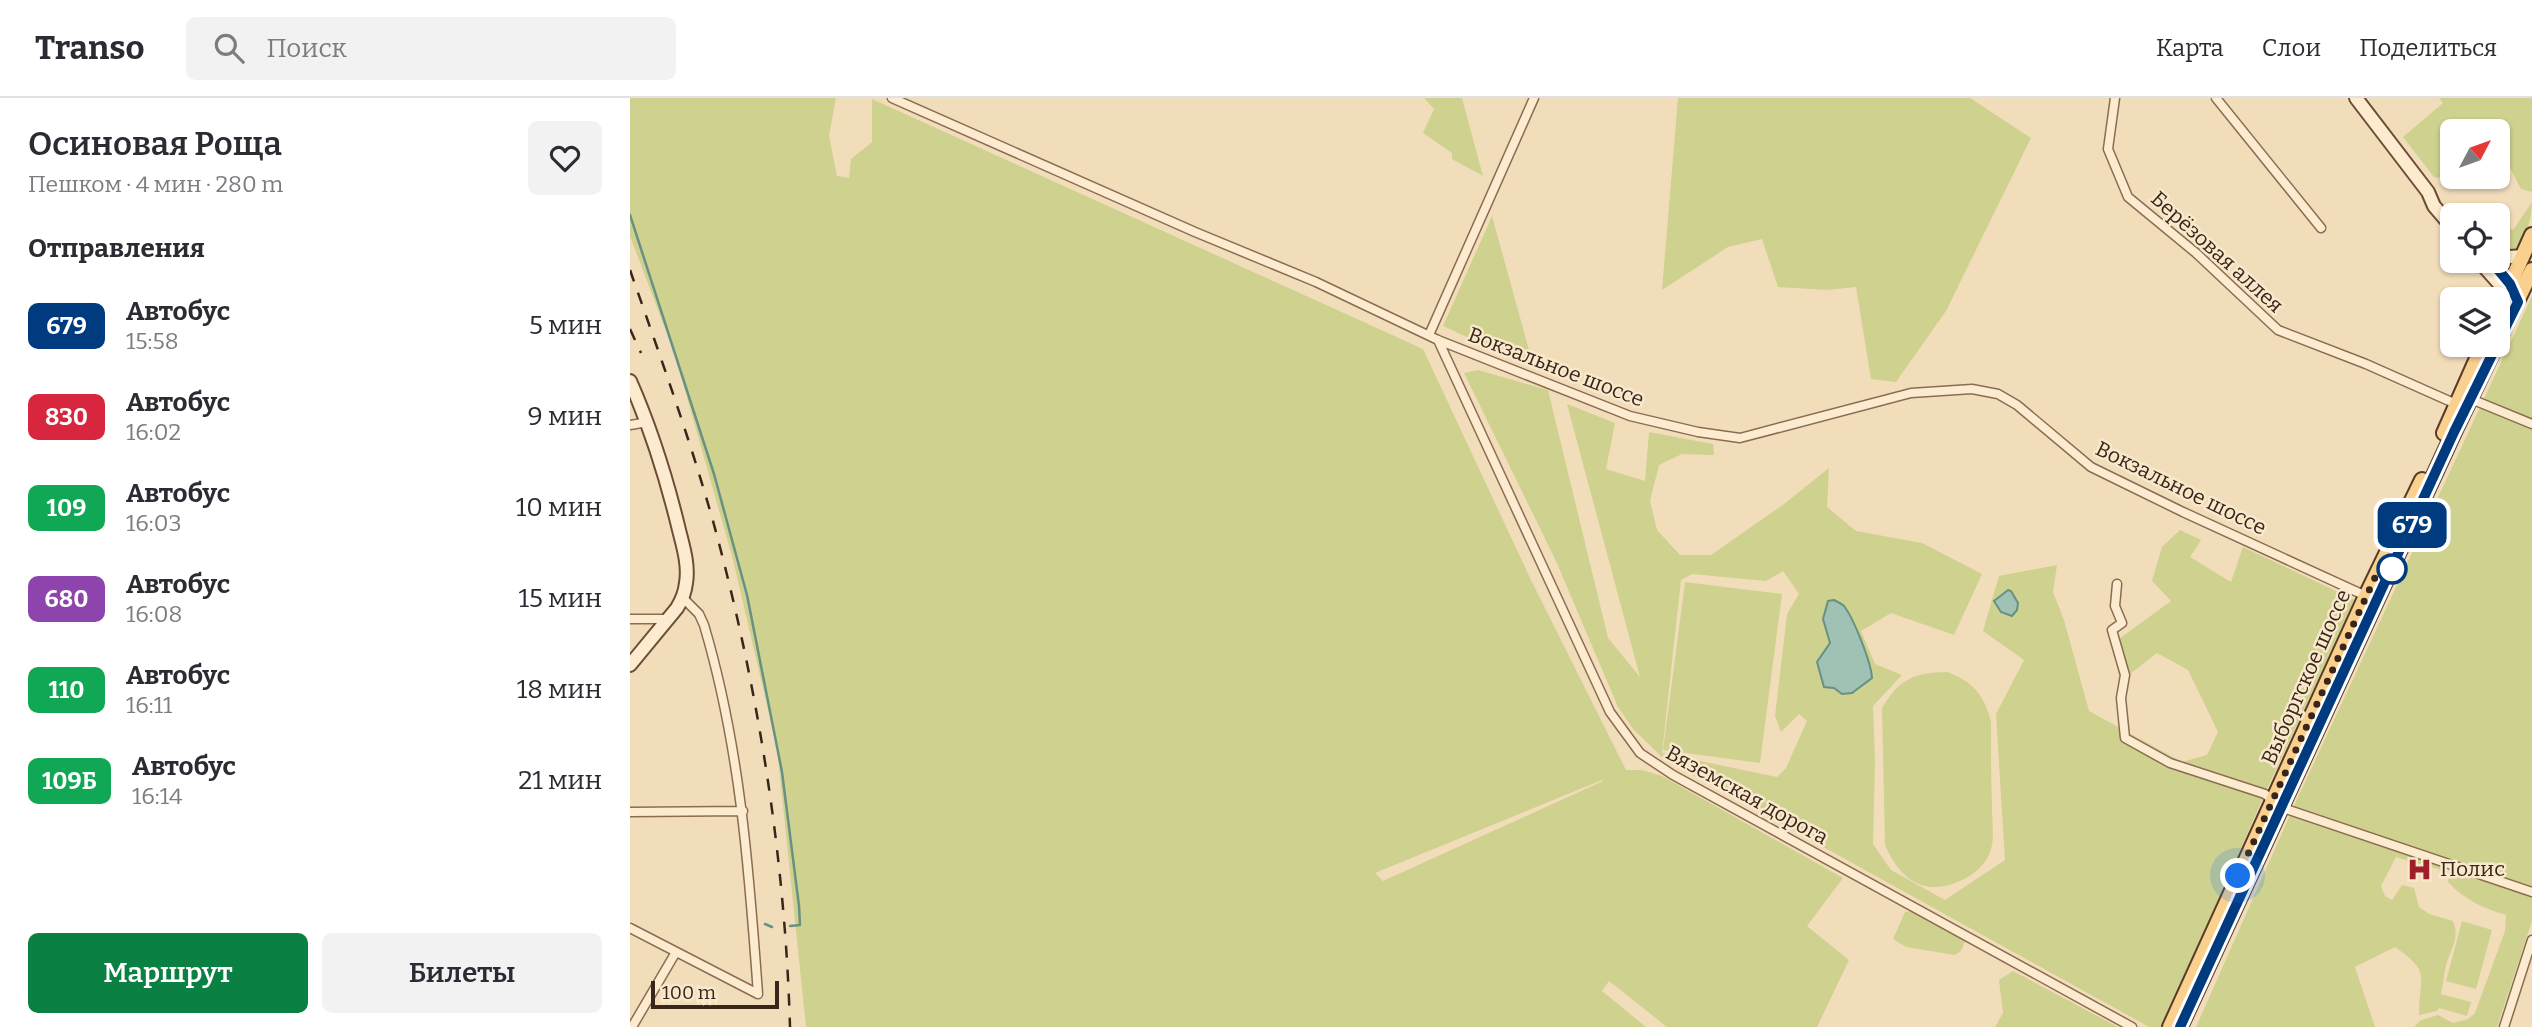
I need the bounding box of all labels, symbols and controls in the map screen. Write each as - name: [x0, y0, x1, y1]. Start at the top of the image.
- search box: [186, 17, 676, 80]
- text: Transo: [35, 28, 144, 68]
- icon: search: [210, 29, 248, 67]
- text: Поиск: [266, 33, 347, 64]
- text: Карта: [2156, 34, 2224, 62]
- text: Слои: [2262, 34, 2321, 62]
- text: Поделиться: [2359, 34, 2497, 62]
- north arrow: [2440, 119, 2510, 189]
- map controls: [2440, 119, 2510, 357]
- button: heart: [528, 121, 602, 195]
- text: Осиновая Роща: [28, 124, 282, 164]
- text: Пешком · 4 мин · 280 m: [28, 170, 283, 198]
- street label: Берёзовая аллея: [2145, 186, 2289, 318]
- button: locate: [2440, 203, 2510, 273]
- text: Отправления: [28, 233, 205, 264]
- button: layers: [2440, 287, 2510, 357]
- text: Автобус: [126, 296, 230, 327]
- text: 5 мин: [529, 310, 602, 341]
- text: 679: [46, 312, 87, 340]
- street label: Вокзальное шоссе: [1464, 321, 1648, 413]
- text: 15:58: [126, 327, 179, 355]
- text: Автобус: [126, 387, 230, 418]
- text: 9 мин: [528, 401, 602, 432]
- text: 830: [45, 403, 88, 431]
- text: 16:02: [126, 418, 181, 446]
- street label: Вокзальное шоссе: [2091, 435, 2271, 541]
- text: Автобус: [126, 478, 230, 509]
- text: 10 мин: [516, 492, 602, 523]
- text: 109: [47, 494, 86, 522]
- line badge: 679: [2372, 502, 2452, 548]
- text: 16:03: [126, 509, 182, 537]
- text: 679: [2392, 511, 2432, 539]
- unlabelled marker: [2377, 554, 2407, 584]
- text: Автобус: [126, 569, 230, 600]
- text: 15 мин: [518, 583, 602, 614]
- text: 680: [45, 585, 88, 613]
- street label: Выборгское шоссе: [2256, 585, 2356, 769]
- text: 16:08: [126, 600, 182, 628]
- text: Автобус: [126, 660, 230, 691]
- text: 18 мин: [517, 674, 602, 705]
- text: 110: [49, 676, 84, 704]
- text: 16:11: [126, 691, 172, 719]
- street label: Вяземская дорога: [1661, 740, 1833, 851]
- text: Автобус: [132, 751, 236, 782]
- text: 21 мин: [518, 765, 602, 796]
- text: 109Б: [42, 767, 97, 795]
- text: 16:14: [132, 782, 182, 810]
- hospital icon: Полис: [2406, 855, 2434, 883]
- place label: Полис: [2440, 856, 2505, 882]
- your location: [2220, 858, 2255, 893]
- button: Маршрут: [28, 933, 308, 1013]
- button: Билеты: [322, 933, 602, 1013]
- scale bar: [651, 978, 779, 1010]
- text: 100 m: [662, 981, 716, 1004]

